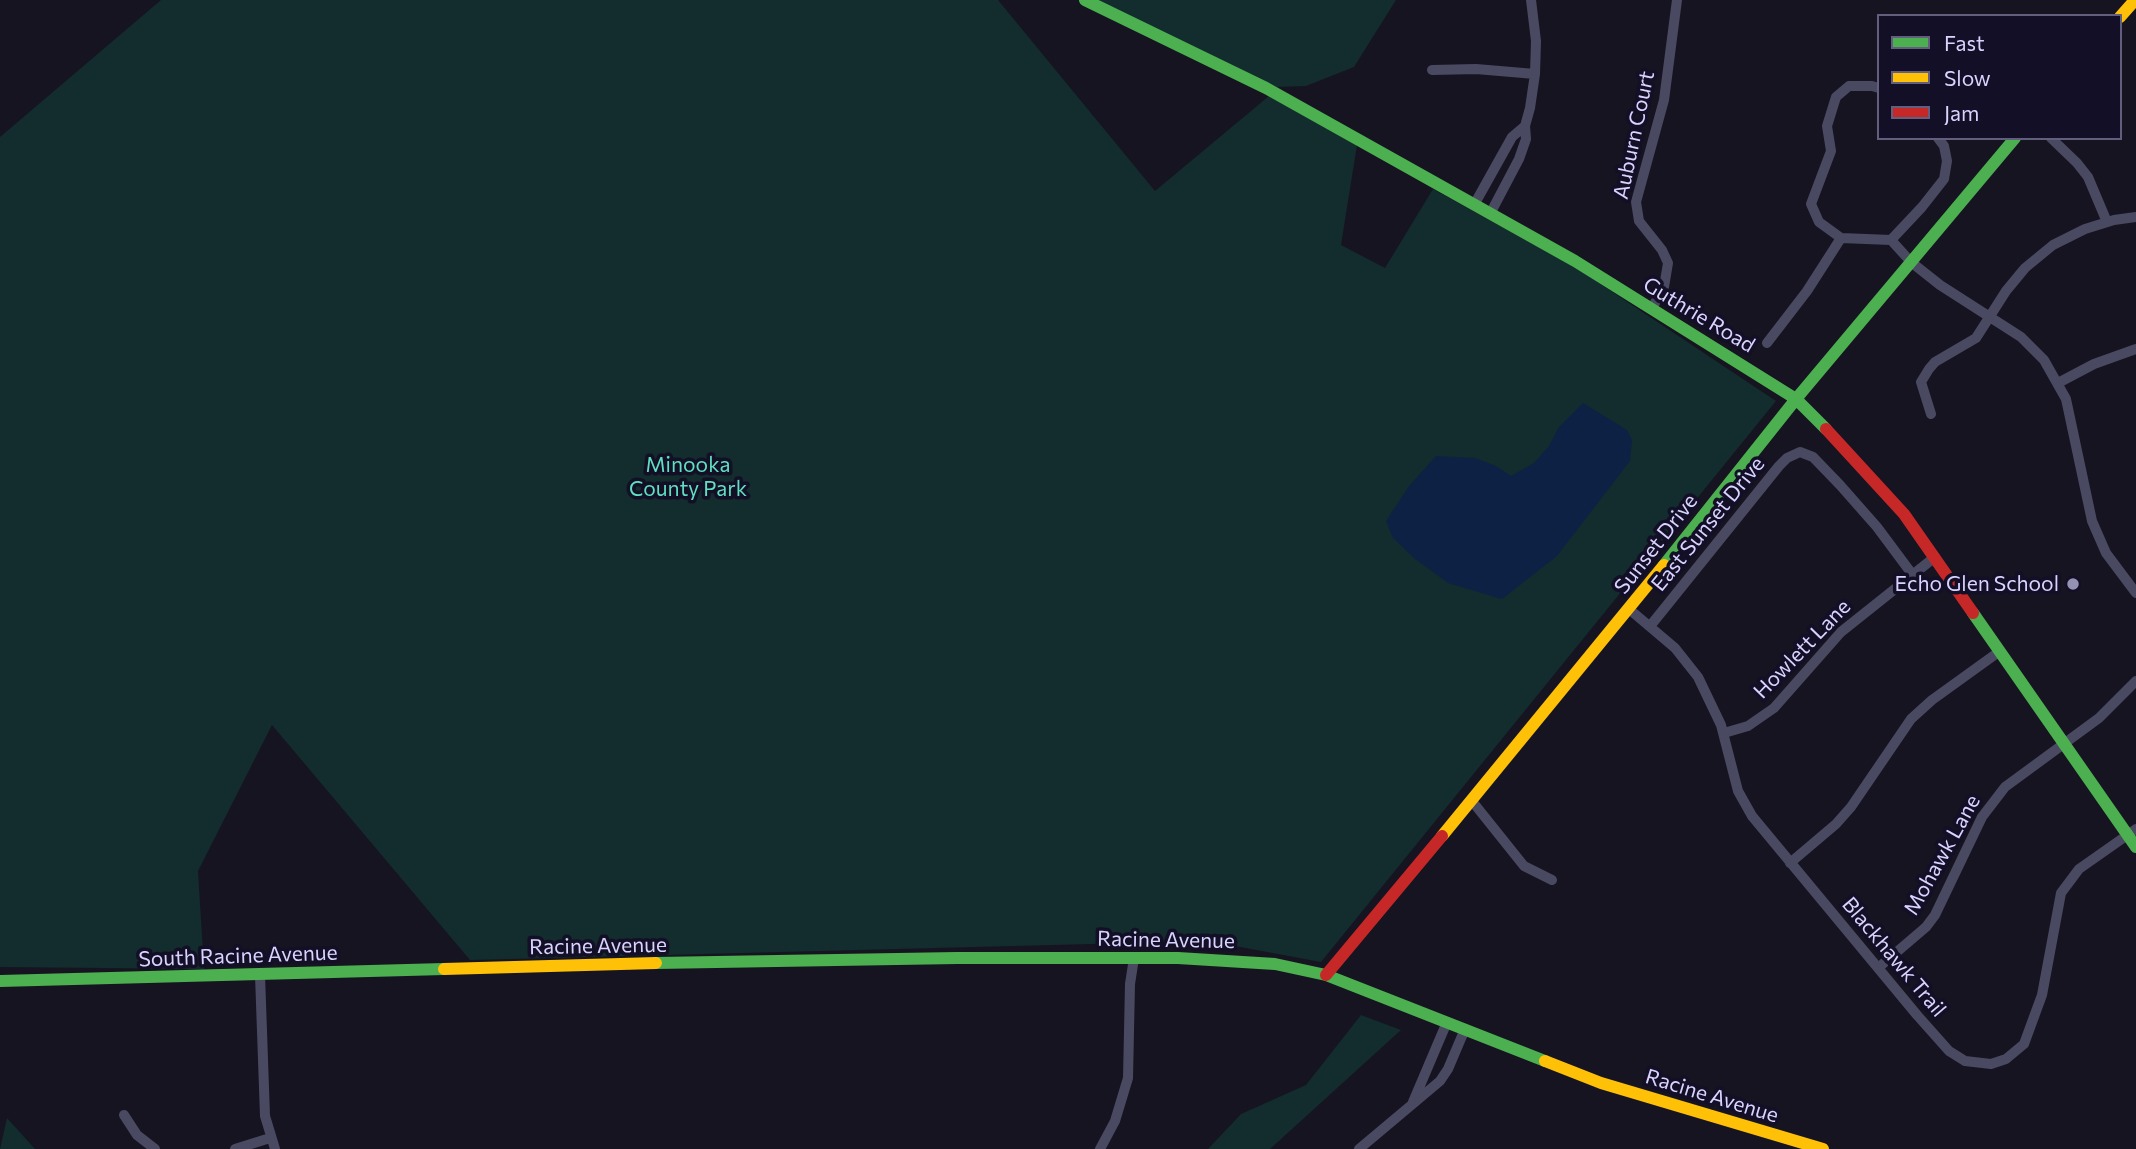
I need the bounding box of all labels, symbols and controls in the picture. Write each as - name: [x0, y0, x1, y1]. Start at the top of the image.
- legend: [1877, 14, 2122, 140]
- text: Fast: [1944, 30, 1985, 55]
- text: Slow: [1944, 65, 1991, 90]
- street label: Auburn Court: [1608, 69, 1660, 201]
- text: Jam: [1944, 100, 1979, 125]
- street label: Guthrie Road: [1639, 272, 1759, 358]
- park label: Minooka County Park: [629, 452, 747, 502]
- street label: East Sunset Drive: [1646, 452, 1770, 596]
- street label: Sunset Drive: [1609, 489, 1703, 599]
- place label: Echo Glen School: [1895, 571, 2059, 597]
- marker: Echo Glen School: [2065, 576, 2081, 592]
- street label: Howlett Lane: [1748, 594, 1856, 704]
- street label: Mohawk Lane: [1899, 790, 1985, 920]
- street label: Blackhawk Trail: [1837, 892, 1951, 1022]
- street label: Racine Avenue: [1097, 926, 1235, 954]
- street label: Racine Avenue: [529, 932, 667, 960]
- street label: South Racine Avenue: [138, 940, 338, 972]
- street label: Racine Avenue: [1642, 1064, 1782, 1128]

